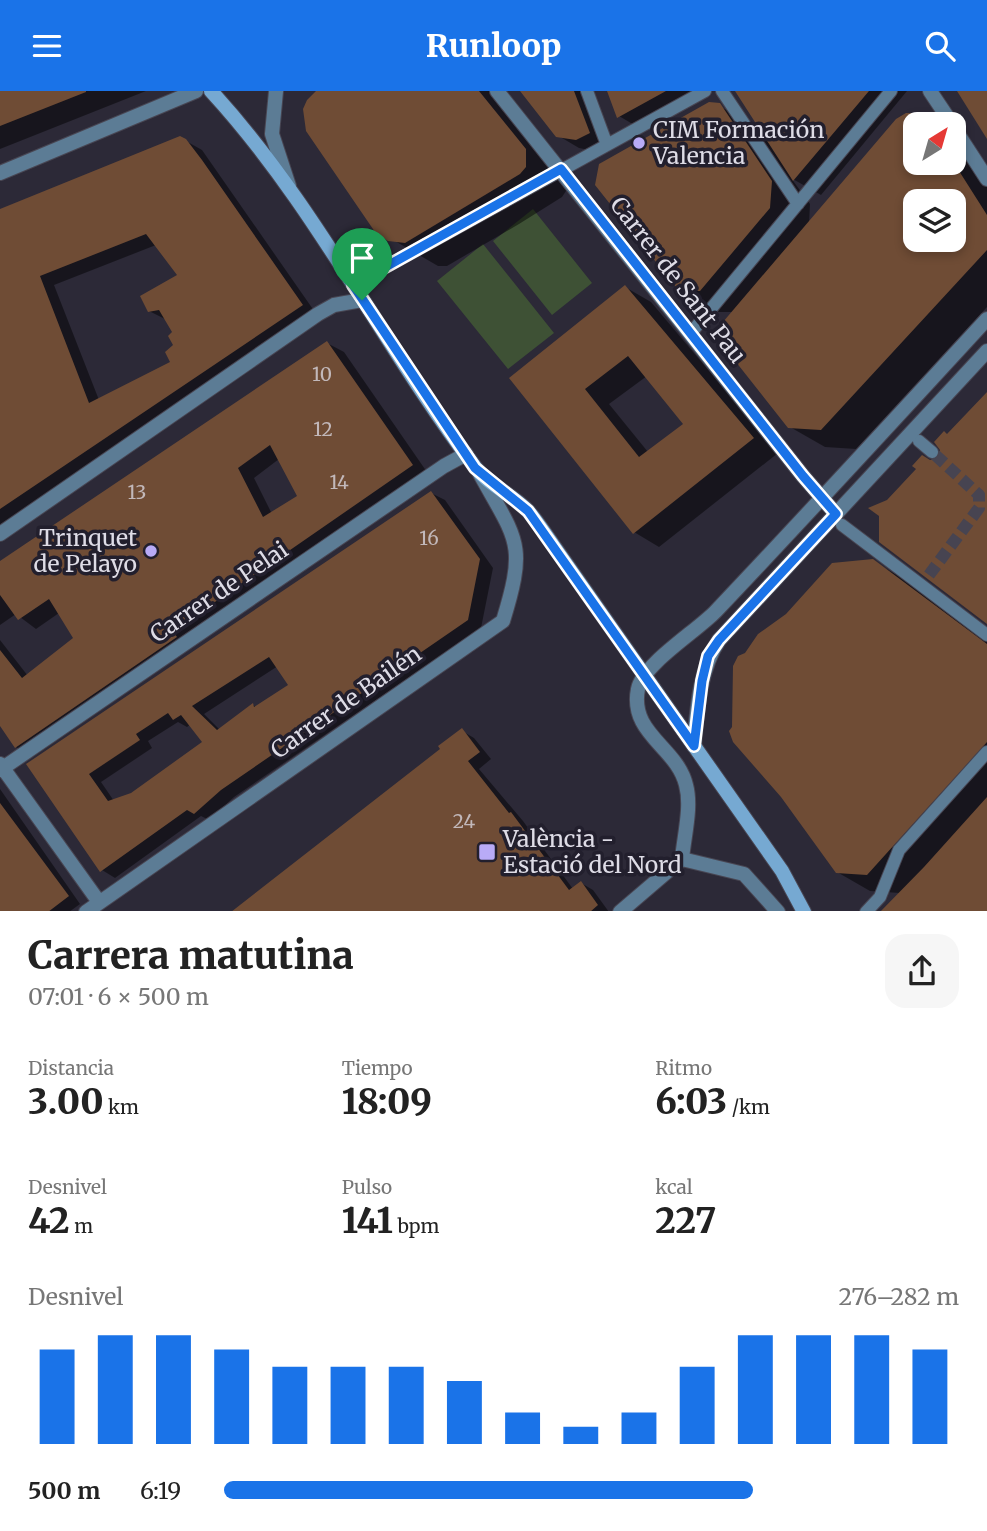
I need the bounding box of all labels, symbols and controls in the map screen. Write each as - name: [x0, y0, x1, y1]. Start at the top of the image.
- text: Runloop: [426, 26, 561, 66]
- icon: menu: [28, 27, 66, 65]
- icon: search: [921, 27, 959, 65]
- north arrow: [903, 112, 966, 175]
- map controls: [903, 112, 966, 252]
- place label: CIM Formación Valencia: [652, 115, 824, 170]
- marker: CIM Formación Valencia: [631, 135, 647, 151]
- button: layers: [903, 189, 966, 252]
- street label: Carrer de Sant Pau: [604, 191, 753, 369]
- pin: [332, 228, 392, 300]
- icon: arrive: [343, 239, 381, 277]
- house number: 10: [312, 362, 332, 386]
- house number: 12: [313, 417, 333, 441]
- house number: 14: [329, 470, 349, 494]
- house number: 13: [128, 480, 146, 504]
- place label: Trinquet de Pelayo: [33, 523, 137, 578]
- house number: 16: [419, 526, 439, 550]
- street label: Carrer de Pelai: [144, 535, 293, 648]
- marker: Trinquet de Pelayo: [143, 543, 159, 559]
- street label: Carrer de Bailén: [265, 639, 427, 764]
- house number: 24: [453, 809, 476, 833]
- place label: València - Estació del Nord: [502, 824, 682, 879]
- marker: València - Estació del Nord: [477, 842, 497, 862]
- text: Carrera matutina: [28, 932, 354, 979]
- button: share: [885, 934, 959, 1008]
- text: 07:01 · 6 × 500 m: [28, 982, 209, 1011]
- text: Distancia: [28, 1056, 114, 1080]
- text: Tiempo: [342, 1056, 413, 1080]
- text: Ritmo: [655, 1056, 712, 1080]
- text: 3.00: [28, 1080, 104, 1124]
- text: 18:09: [342, 1080, 432, 1124]
- text: 6:03: [655, 1080, 727, 1124]
- text: km: [104, 1095, 139, 1119]
- text: /km: [727, 1095, 770, 1119]
- text: Desnivel: [28, 1175, 107, 1199]
- text: Pulso: [342, 1175, 392, 1199]
- text: kcal: [655, 1175, 693, 1199]
- text: 42: [28, 1199, 70, 1243]
- text: 141: [342, 1199, 393, 1243]
- text: 227: [655, 1199, 716, 1243]
- text: m: [70, 1214, 93, 1238]
- text: bpm: [393, 1214, 439, 1238]
- text: Desnivel: [28, 1282, 123, 1311]
- text: 276–282 m: [838, 1282, 959, 1311]
- text: 500 m: [28, 1476, 100, 1505]
- text: 6:19: [140, 1476, 181, 1505]

